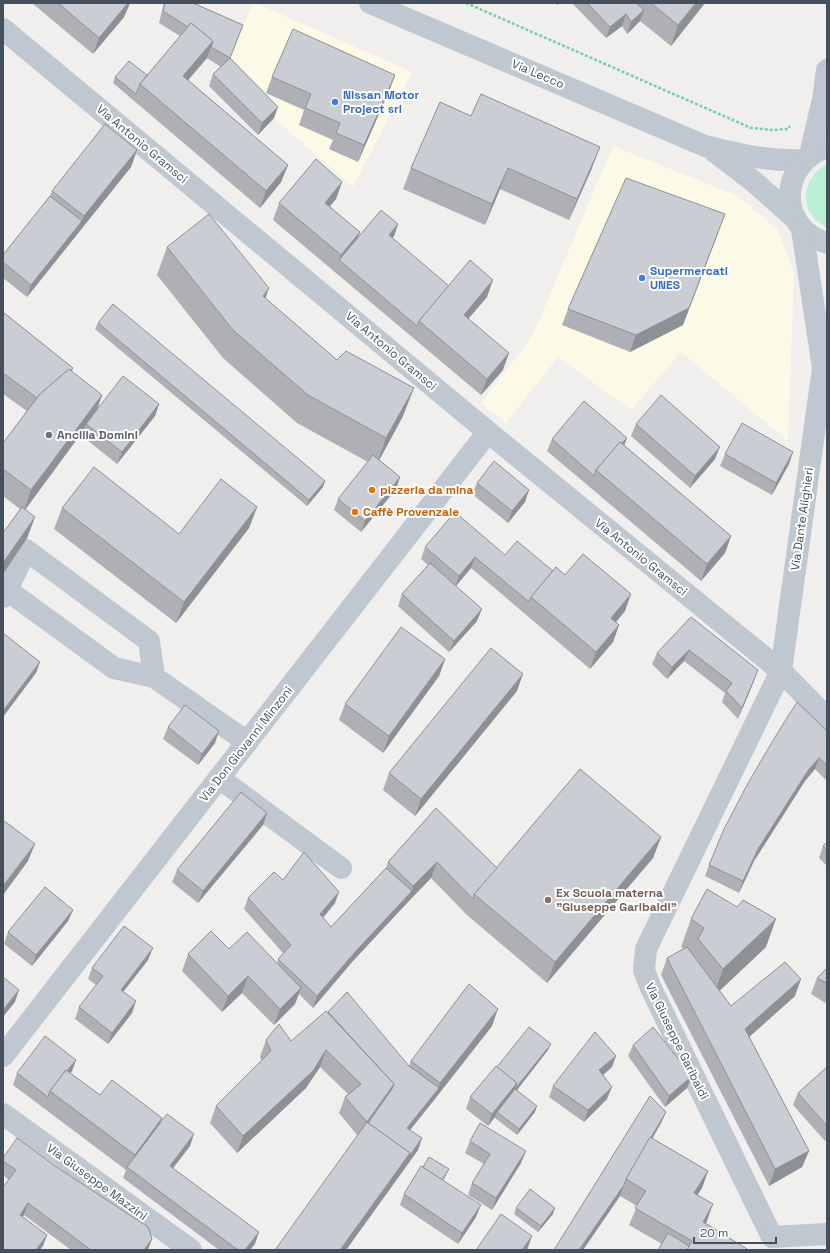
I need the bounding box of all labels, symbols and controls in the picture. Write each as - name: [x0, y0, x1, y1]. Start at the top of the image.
- street label: Via Lecco: [509, 56, 567, 92]
- place label: Nissan Motor Project srl: [343, 87, 419, 117]
- marker: Nissan Motor Project srl: [330, 97, 340, 107]
- street label: Via Antonio Gramsci: [93, 101, 191, 187]
- place label: Supermercati UNES: [650, 263, 728, 293]
- marker: Supermercati UNES: [637, 273, 647, 283]
- street label: Via Antonio Gramsci: [342, 308, 440, 394]
- place label: Ancilla Domini: [57, 427, 138, 443]
- marker: Ancilla Domini: [44, 430, 54, 440]
- street label: Via Dante Alighieri: [787, 466, 817, 571]
- place label: pizzeria da mina: [380, 482, 474, 498]
- marker: pizzeria da mina: [367, 485, 377, 495]
- place label: Caffè Provenzale: [363, 504, 459, 520]
- marker: Caffè Provenzale: [350, 507, 360, 517]
- street label: Via Antonio Gramsci: [592, 515, 691, 599]
- street label: Via Don Giovanni Minzoni: [196, 683, 296, 805]
- place label: Ex Scuola materna "Giuseppe Garibaldi": [556, 885, 677, 915]
- marker: Ex Scuola materna "Giuseppe Garibaldi": [543, 895, 553, 905]
- street label: Via Giuseppe Garibaldi: [642, 980, 712, 1102]
- street label: Via Giuseppe Mazzini: [43, 1140, 151, 1224]
- scale bar: [694, 1219, 776, 1245]
- text: 20 m: [700, 1225, 728, 1241]

